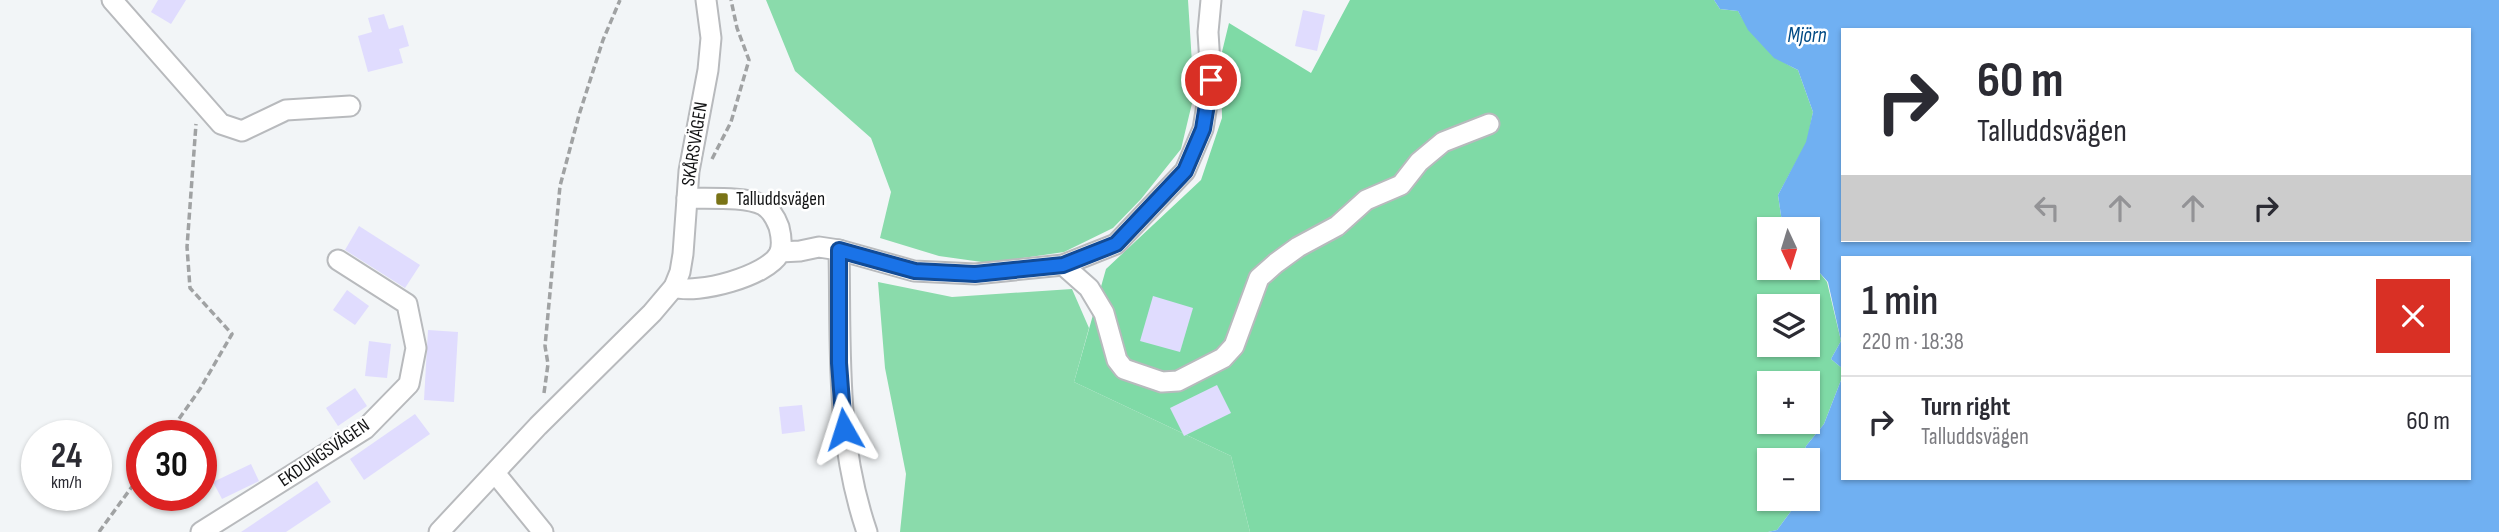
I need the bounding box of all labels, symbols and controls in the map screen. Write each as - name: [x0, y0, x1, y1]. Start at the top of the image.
- water label: Mjörn: [1787, 23, 1827, 48]
- pin: [1181, 50, 1241, 110]
- text: 60 m: [1977, 52, 2064, 111]
- icon: right: [1862, 56, 1953, 147]
- icon: arrive: [1192, 61, 1230, 99]
- street label: SKÅRSVÄGEN: [677, 100, 713, 188]
- text: Talluddsvägen: [1977, 112, 2127, 151]
- place label: Talluddsvägen: [736, 188, 825, 211]
- icon: left: [2028, 189, 2066, 227]
- icon: ahead: [2101, 189, 2139, 227]
- icon: ahead: [2174, 189, 2212, 227]
- icon: right: [2247, 189, 2285, 227]
- marker: Talluddsvägen: [714, 191, 730, 207]
- north arrow: [1757, 217, 1820, 280]
- map controls: [1757, 217, 1820, 511]
- text: 1 min: [1862, 276, 1938, 327]
- button: close: [2376, 279, 2450, 353]
- button: layers: [1757, 294, 1820, 357]
- text: 220 m · 18:38: [1862, 328, 1964, 356]
- button: +: [1757, 371, 1820, 434]
- position arrow: [807, 392, 881, 466]
- text: Turn right: [1921, 392, 2010, 423]
- icon: right: [1862, 403, 1900, 441]
- text: 60 m: [2406, 406, 2450, 437]
- street label: EKDUNGSVÄGEN: [274, 414, 374, 492]
- speed limit sign: 30: [126, 420, 217, 511]
- text: Talluddsvägen: [1921, 423, 2029, 451]
- text: 24: [51, 435, 82, 478]
- button: −: [1757, 448, 1820, 511]
- text: km/h: [51, 472, 82, 493]

